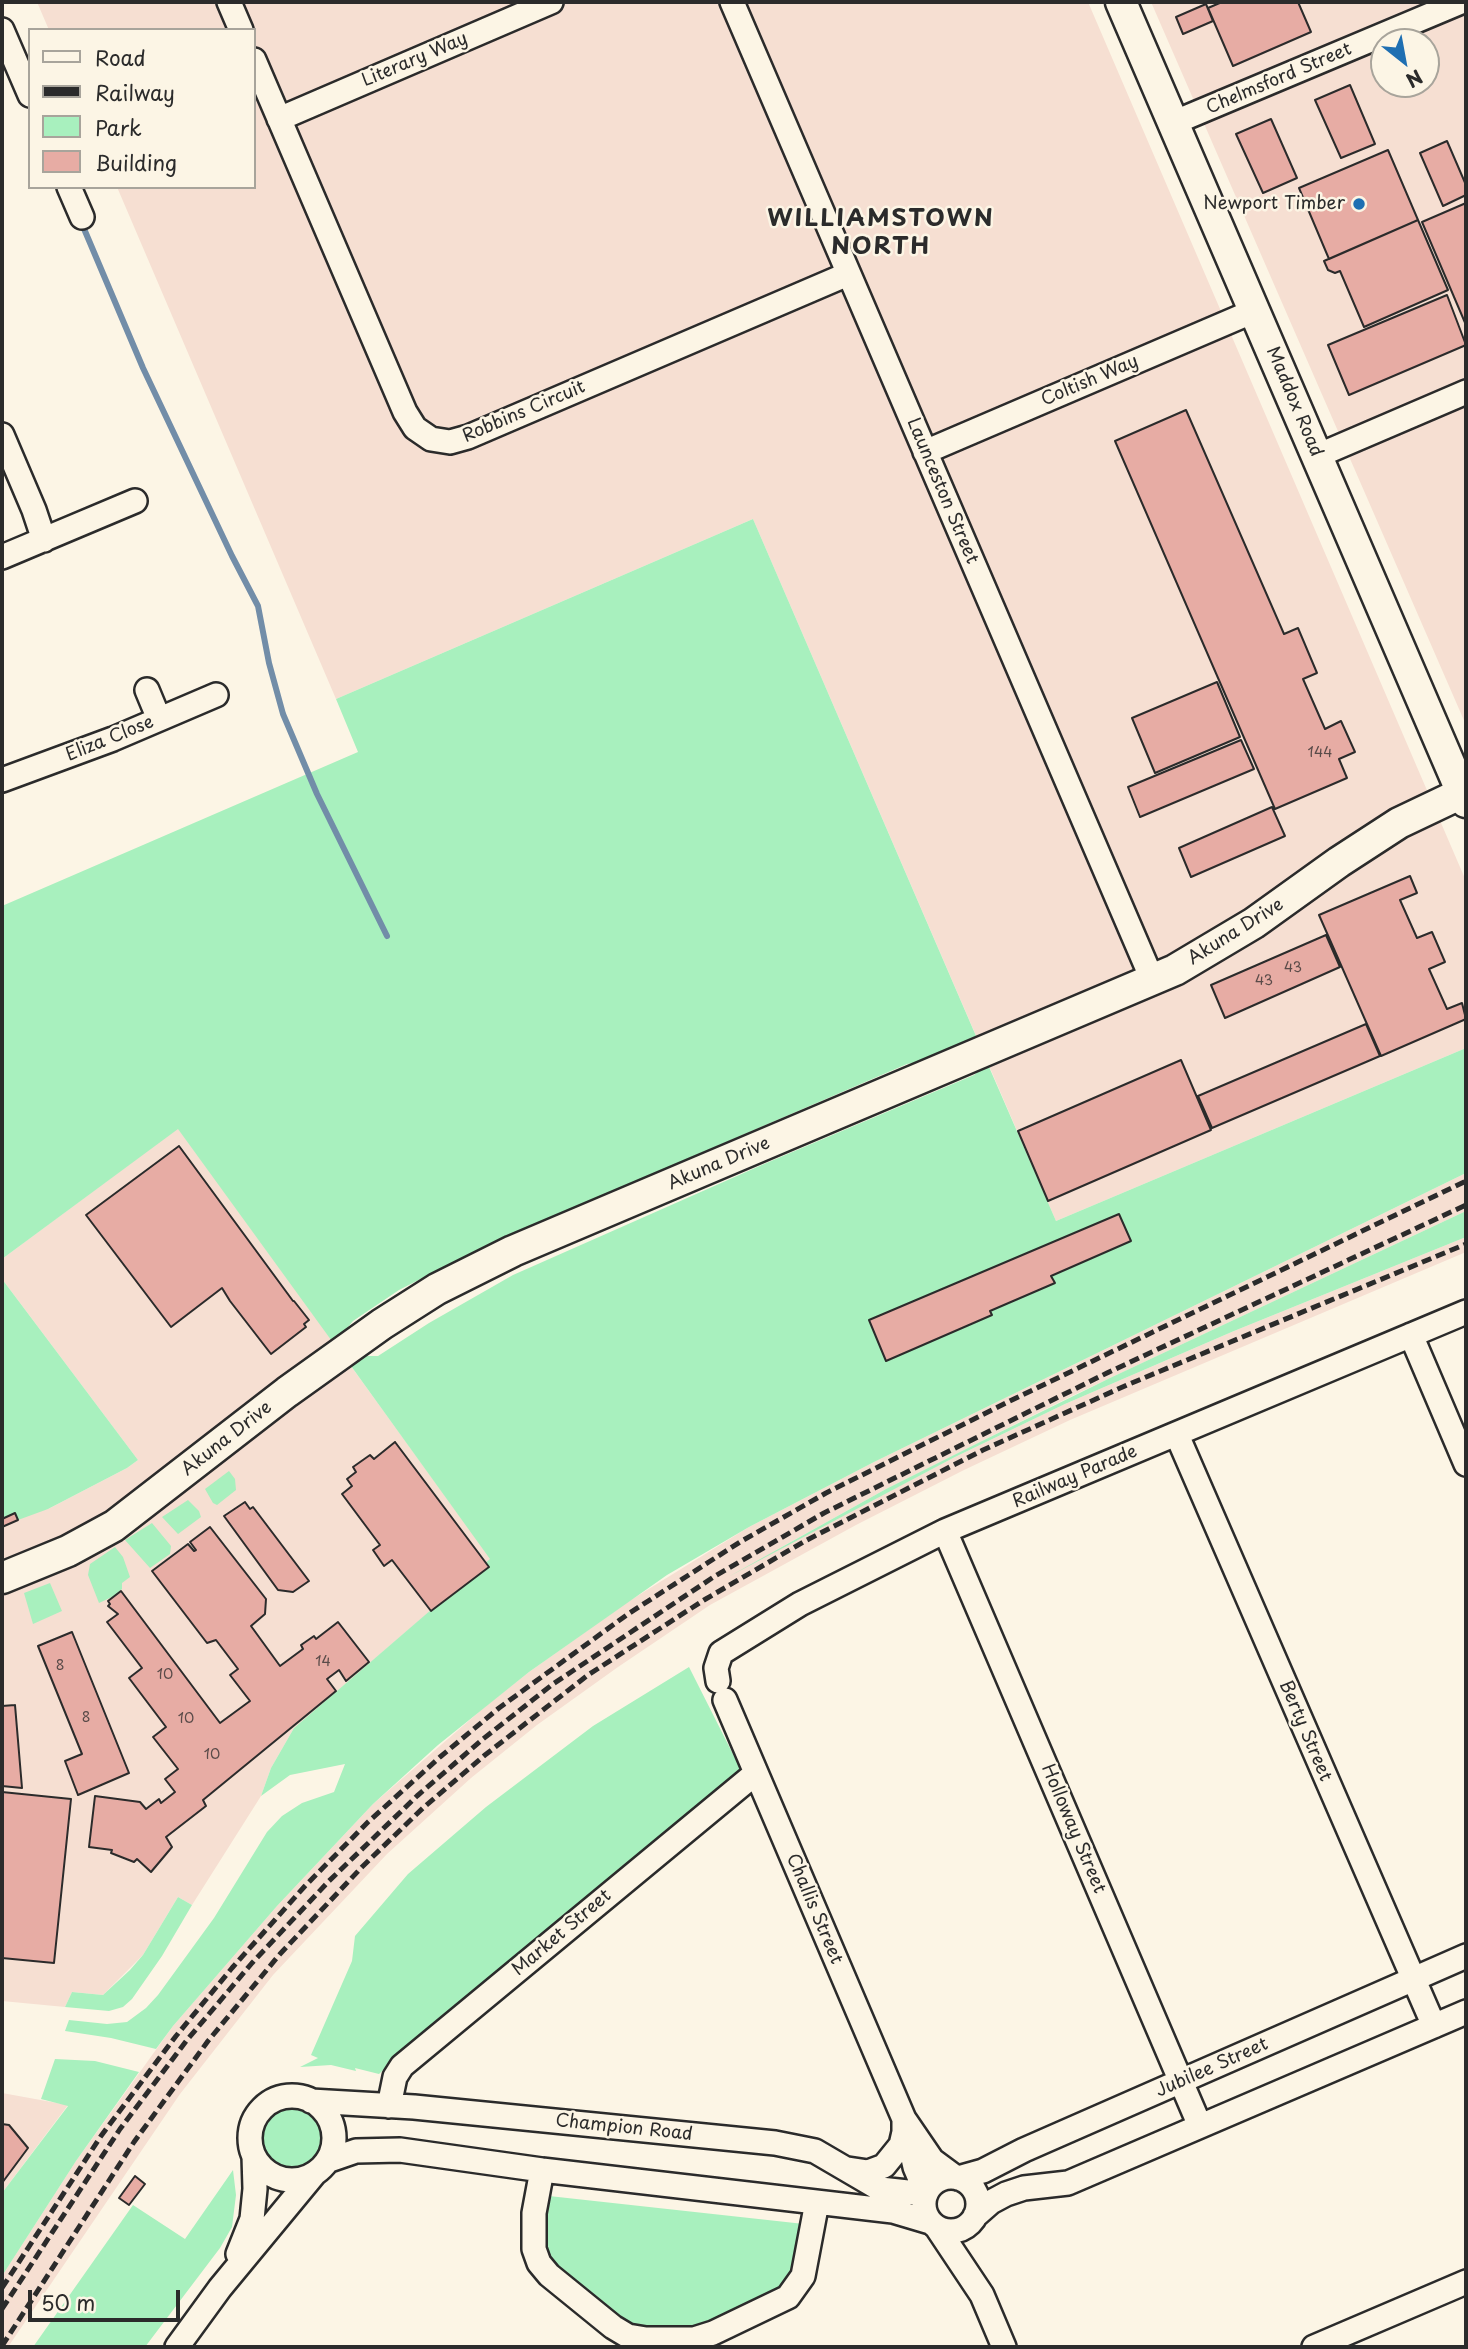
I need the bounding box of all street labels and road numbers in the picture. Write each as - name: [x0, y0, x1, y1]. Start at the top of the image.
- street label: Literary Way: [359, 28, 471, 92]
- street label: Chelmsford Street: [1203, 39, 1355, 119]
- street label: Maddox Road: [1261, 344, 1327, 460]
- street label: Coltish Way: [1038, 351, 1142, 411]
- street label: Robbins Circuit: [460, 376, 588, 448]
- street label: Launceston Street: [901, 415, 983, 567]
- street label: Eliza Close: [63, 712, 157, 766]
- street label: Akuna Drive: [1184, 894, 1288, 970]
- street label: Akuna Drive: [665, 1133, 773, 1195]
- street label: Akuna Drive: [178, 1397, 276, 1481]
- street label: Railway Parade: [1009, 1441, 1141, 1513]
- street label: Berty Street: [1274, 1677, 1336, 1785]
- street label: Holloway Street: [1036, 1761, 1110, 1897]
- street label: Challis Street: [781, 1850, 847, 1968]
- street label: Market Street: [508, 1885, 616, 1981]
- street label: Jubilee Street: [1152, 2034, 1272, 2102]
- street label: Champion Road: [554, 2110, 694, 2146]

